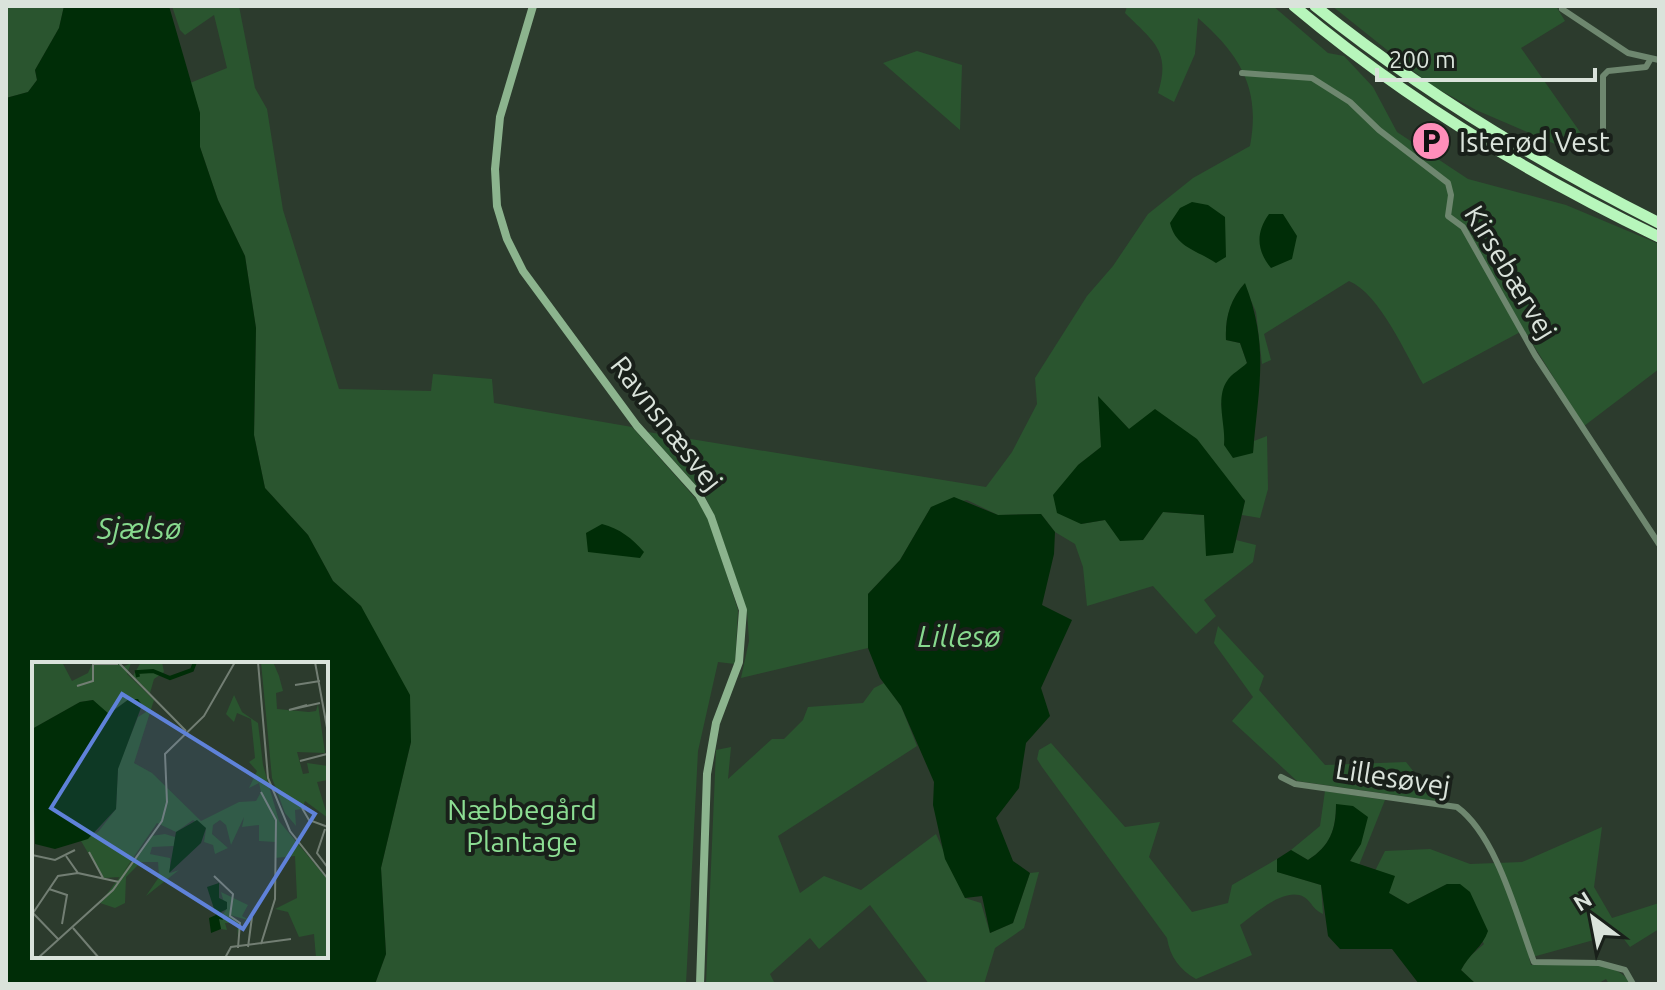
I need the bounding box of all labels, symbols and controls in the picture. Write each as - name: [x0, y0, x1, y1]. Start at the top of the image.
- scale bar: [1377, 32, 1595, 82]
- text: 200 m: [1389, 46, 1456, 73]
- parking icon: Isterød Vest: [1410, 120, 1452, 162]
- place label: Isterød Vest: [1459, 126, 1610, 157]
- street label: Kirsebærvej: [1459, 200, 1563, 344]
- street label: Ravnsnæsvej: [605, 350, 729, 496]
- water label: Sjælsø: [96, 511, 182, 545]
- water label: Lillesø: [918, 619, 1001, 653]
- inset map: [32, 662, 328, 958]
- street label: Lillesøvej: [1334, 753, 1452, 801]
- park label: Næbbegård Plantage: [447, 794, 597, 857]
- north arrow: [1553, 878, 1633, 958]
- text: N: [1569, 886, 1596, 916]

